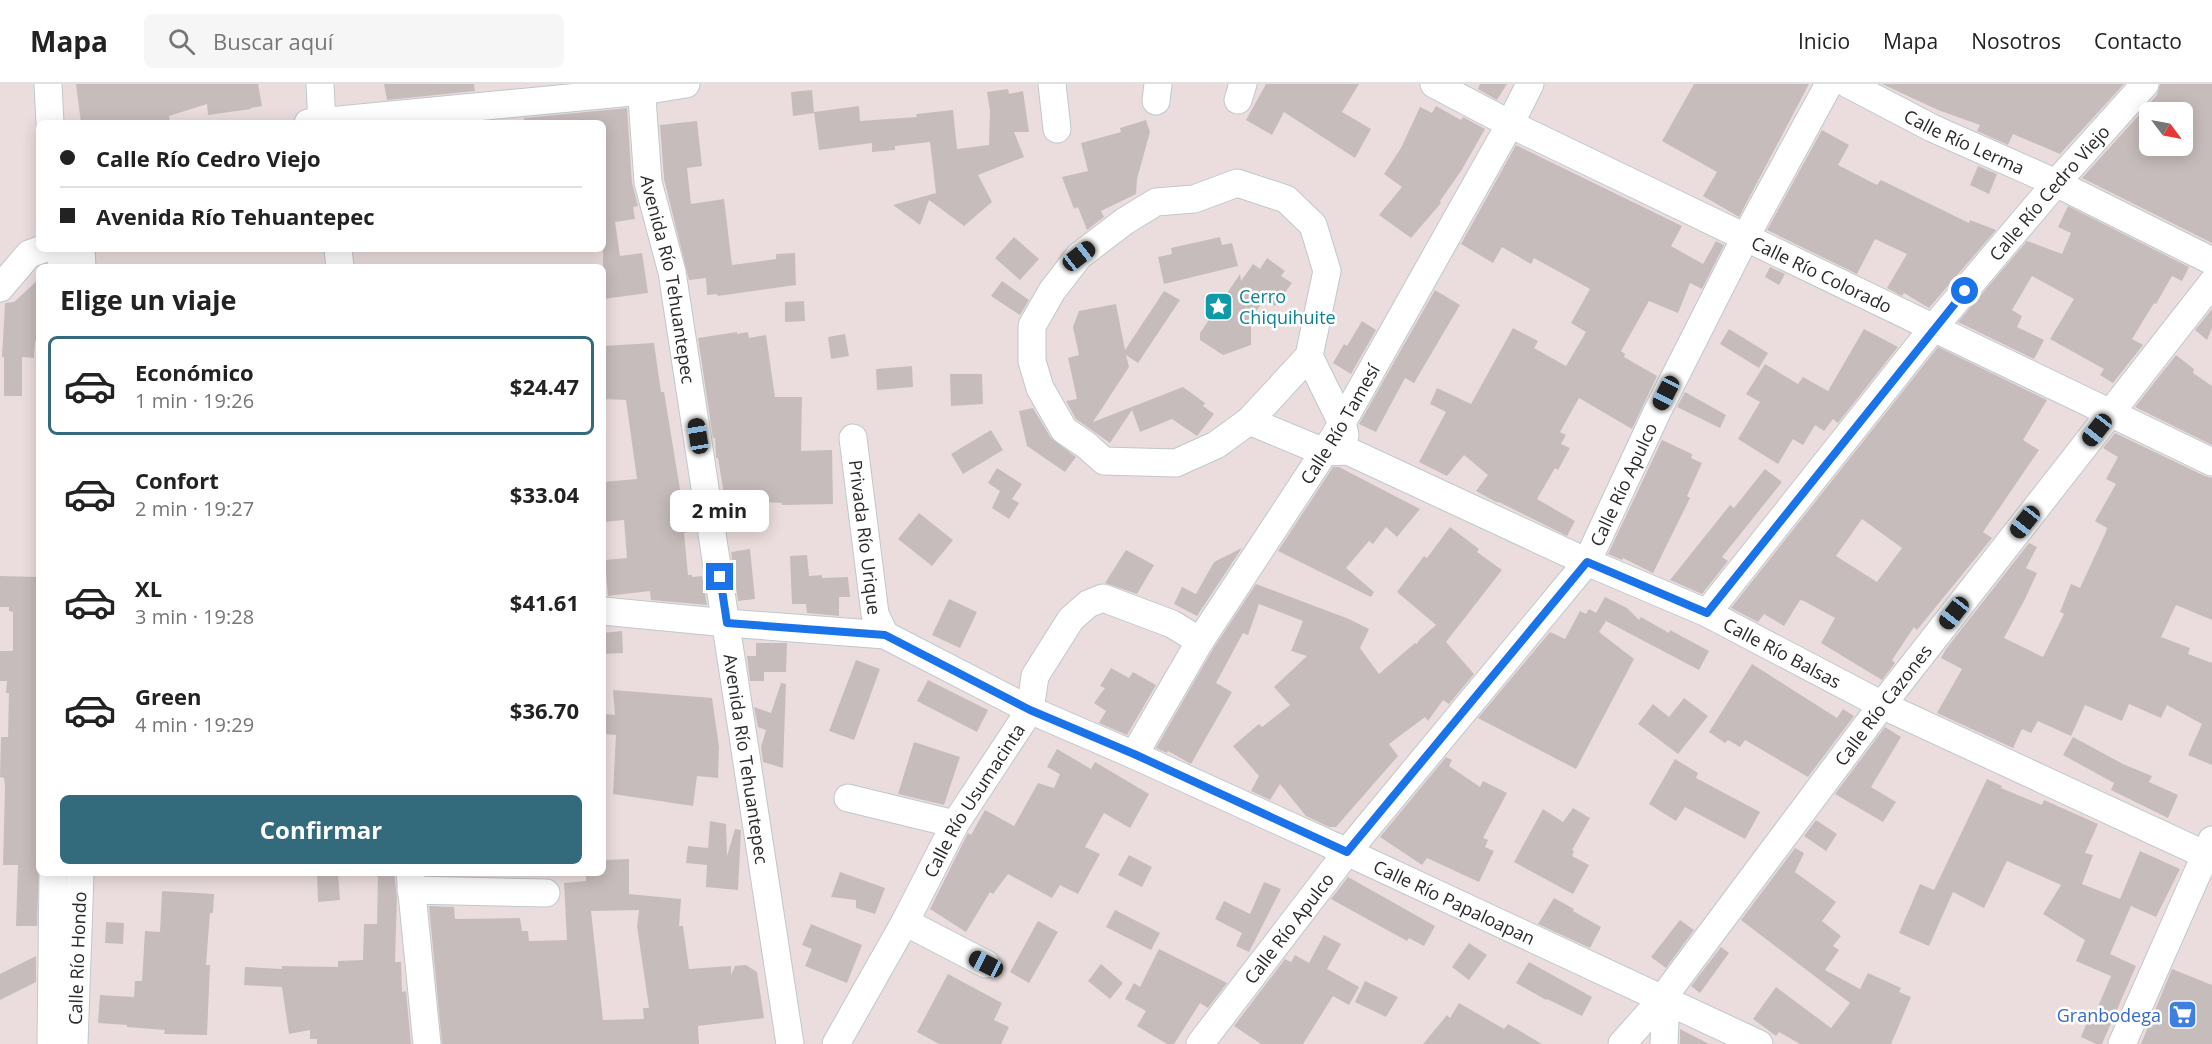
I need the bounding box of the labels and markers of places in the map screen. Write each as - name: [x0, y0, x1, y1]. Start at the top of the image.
- place label: Cerro Chiquihuite: [1239, 284, 1336, 329]
- place icon: Cerro Chiquihuite: [1202, 290, 1234, 322]
- supermarket icon: Granbodega: [2166, 999, 2198, 1031]
- place label: Granbodega: [2057, 1003, 2161, 1027]

